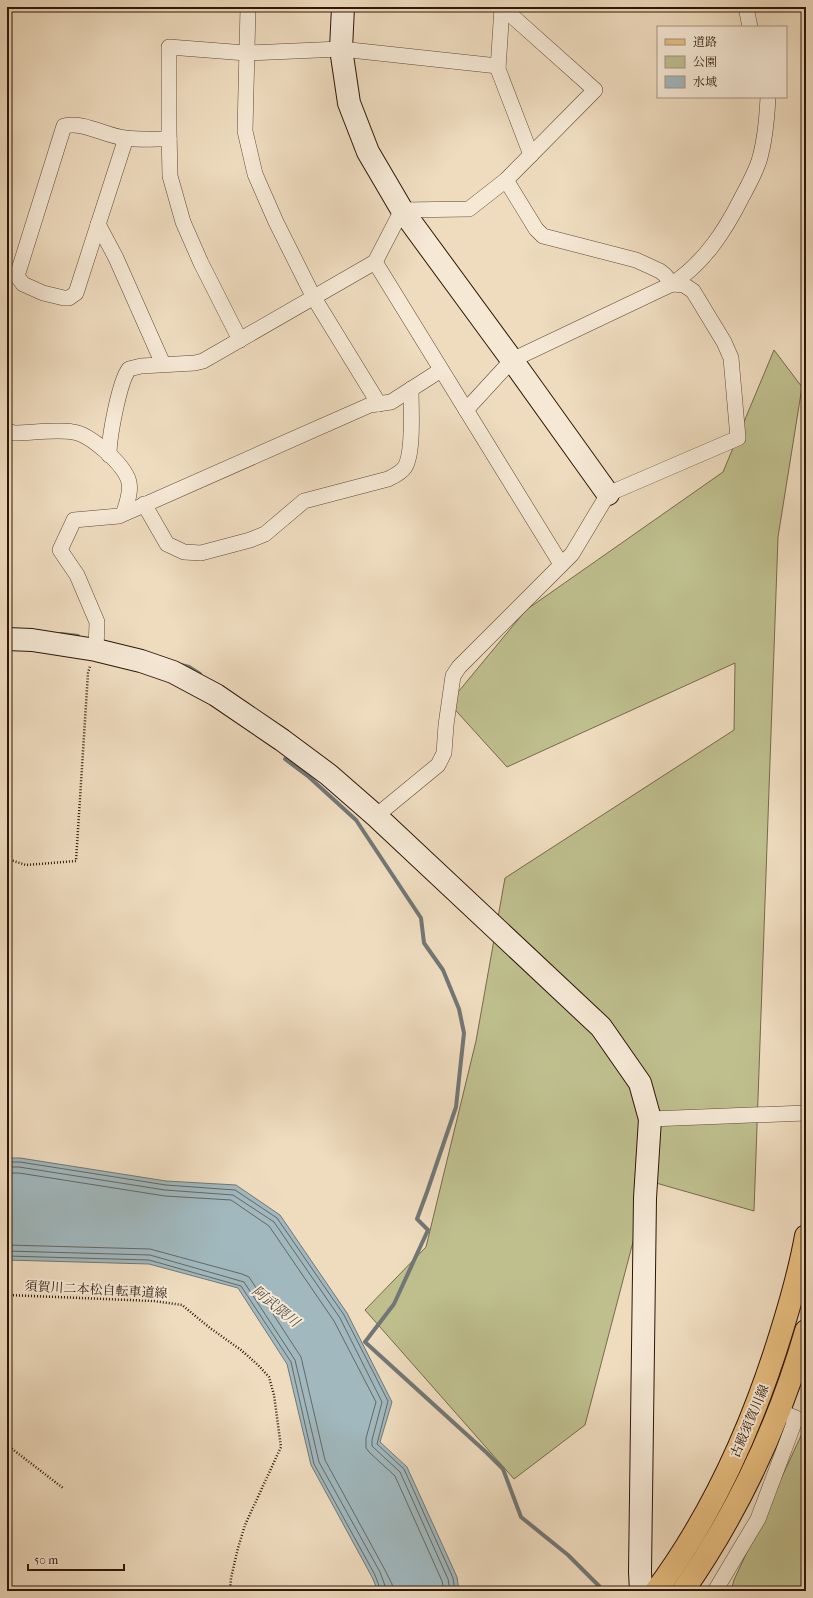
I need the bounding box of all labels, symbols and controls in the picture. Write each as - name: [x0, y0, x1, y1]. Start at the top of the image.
- legend: [657, 26, 787, 98]
- text: 道路: [693, 35, 717, 49]
- text: 公園: [693, 55, 717, 69]
- text: 水域: [693, 75, 717, 89]
- street label: 須賀川二本松自転車道線: [24, 1278, 168, 1301]
- water label: 阿武隈川: [249, 1282, 304, 1332]
- street label: 古殿須賀川線: [727, 1382, 772, 1460]
- scale bar: [28, 1546, 124, 1572]
- text: 50 m: [34, 1553, 58, 1567]

